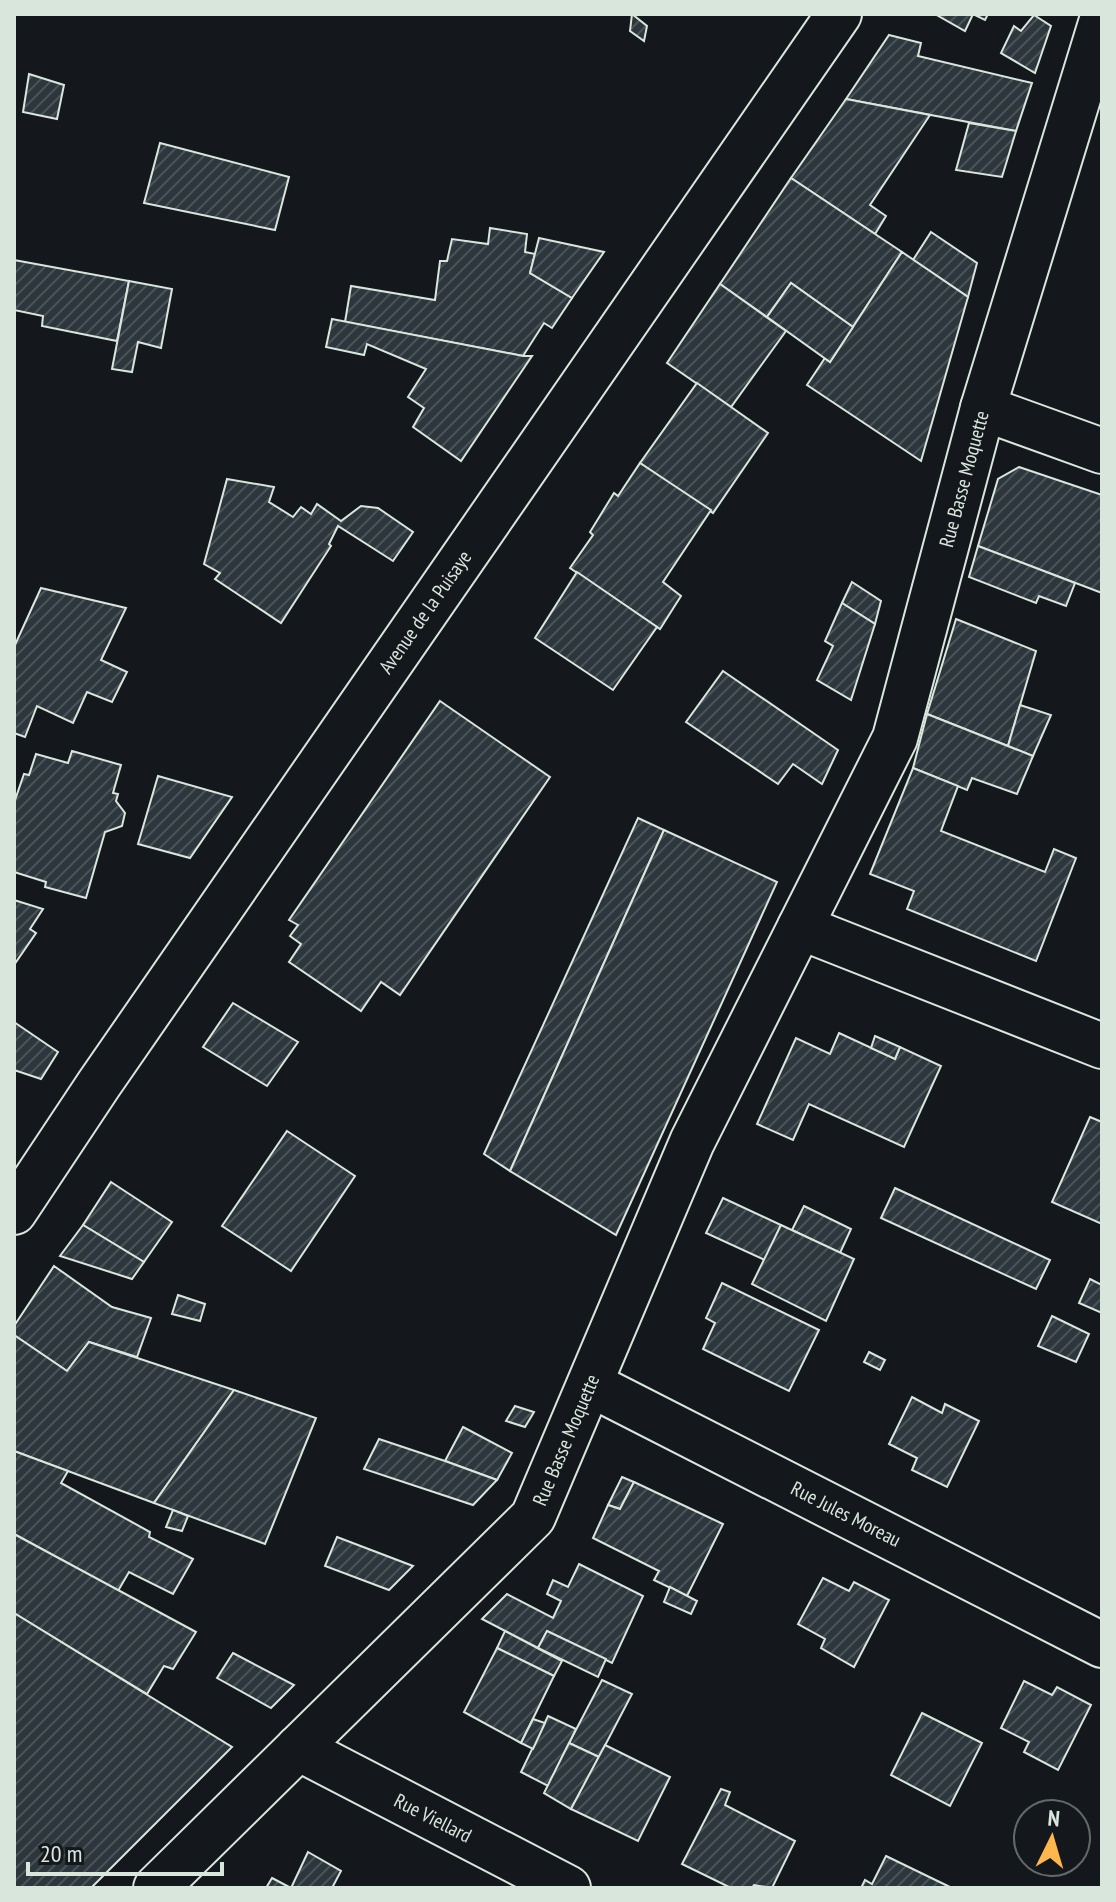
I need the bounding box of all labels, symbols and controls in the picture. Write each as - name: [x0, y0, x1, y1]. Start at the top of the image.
- street label: Rue Basse Moquette: [933, 408, 995, 550]
- street label: Avenue de la Puisaye: [373, 545, 477, 679]
- street label: Rue Basse Moquette: [527, 1370, 605, 1510]
- street label: Rue Jules Moreau: [787, 1475, 905, 1553]
- street label: Rue Viellard: [390, 1787, 476, 1849]
- north arrow: [1012, 1798, 1092, 1878]
- text: N: [1047, 1804, 1061, 1833]
- scale bar: [28, 1826, 222, 1876]
- text: 20 m: [40, 1838, 82, 1869]

